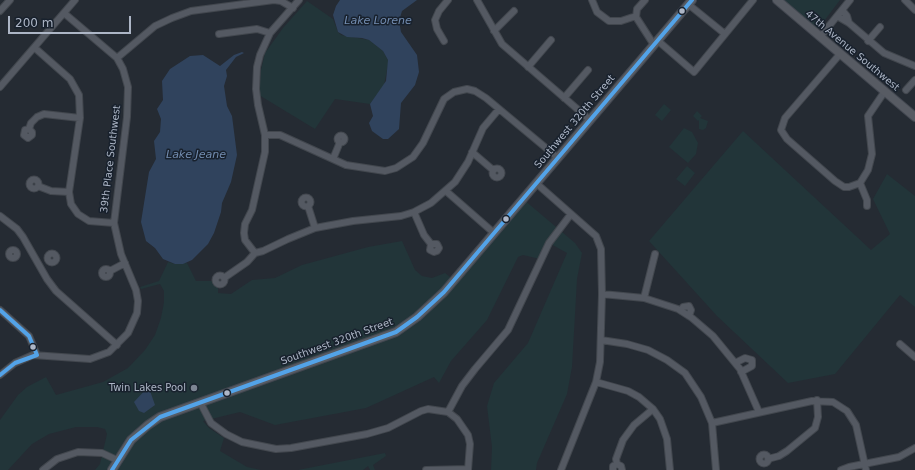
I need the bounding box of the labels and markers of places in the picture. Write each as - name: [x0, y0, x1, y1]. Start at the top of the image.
- unlabelled marker: [677, 6, 687, 16]
- unlabelled marker: [501, 214, 511, 224]
- unlabelled marker: [28, 342, 38, 352]
- place label: Twin Lakes Pool: [109, 382, 186, 394]
- marker: Twin Lakes Pool: [189, 383, 199, 393]
- unlabelled marker: [222, 388, 232, 398]

